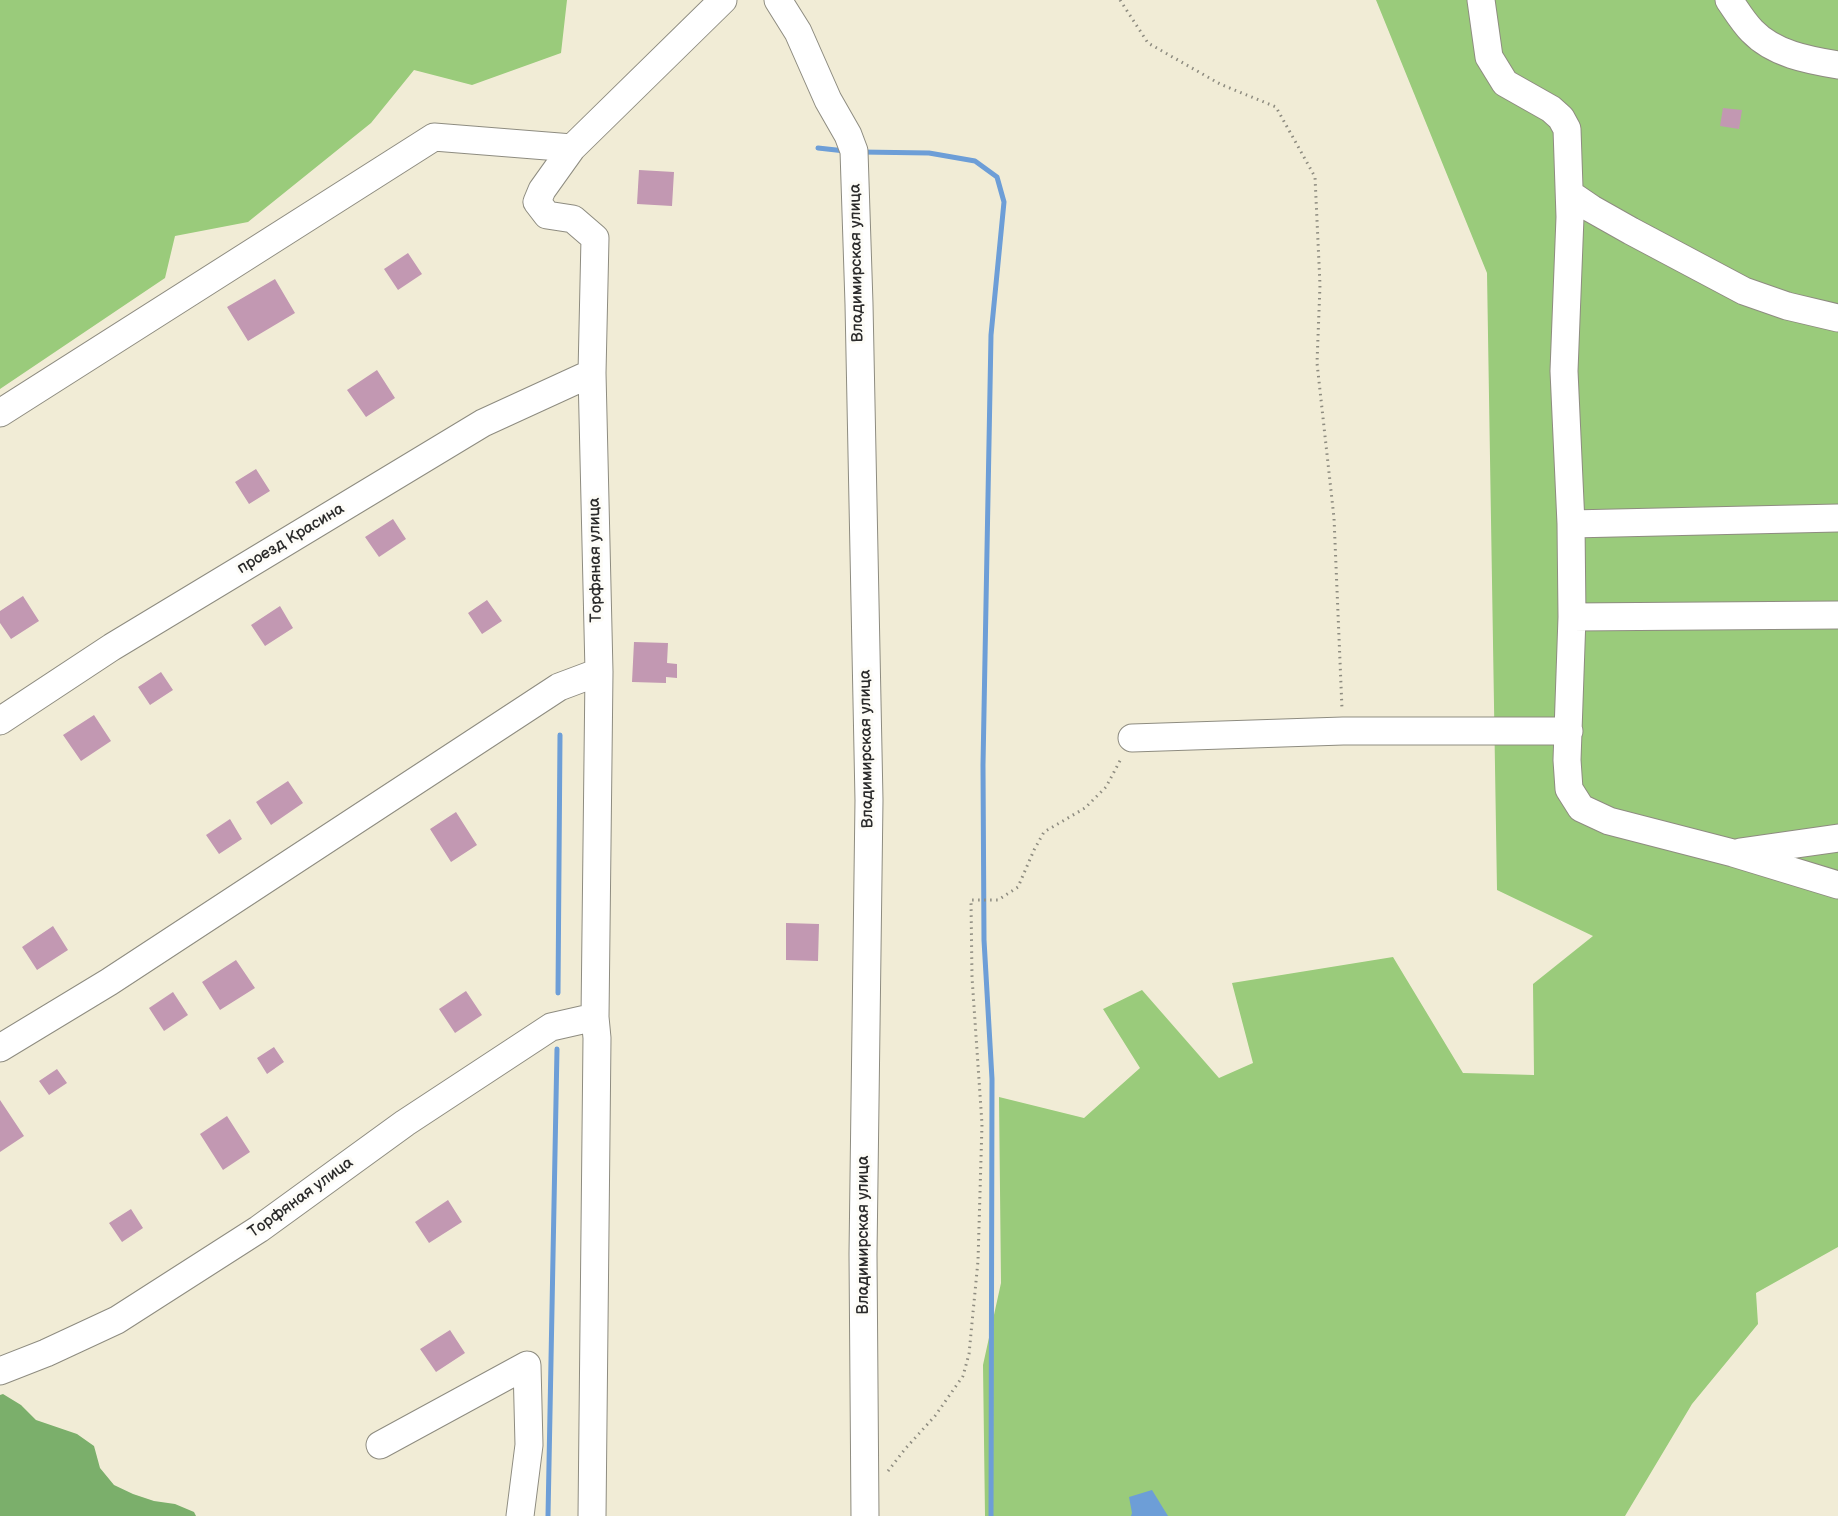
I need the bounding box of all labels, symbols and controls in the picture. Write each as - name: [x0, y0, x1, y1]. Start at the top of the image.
- street label: Владимирская улица: [846, 183, 868, 343]
- street label: Торфяная улица: [585, 497, 607, 623]
- street label: проезд Красина: [234, 500, 348, 578]
- street label: Владимирская улица: [856, 669, 878, 829]
- street label: Торфяная улица: [245, 1154, 357, 1242]
- street label: Владимирская улица: [854, 1156, 874, 1314]

